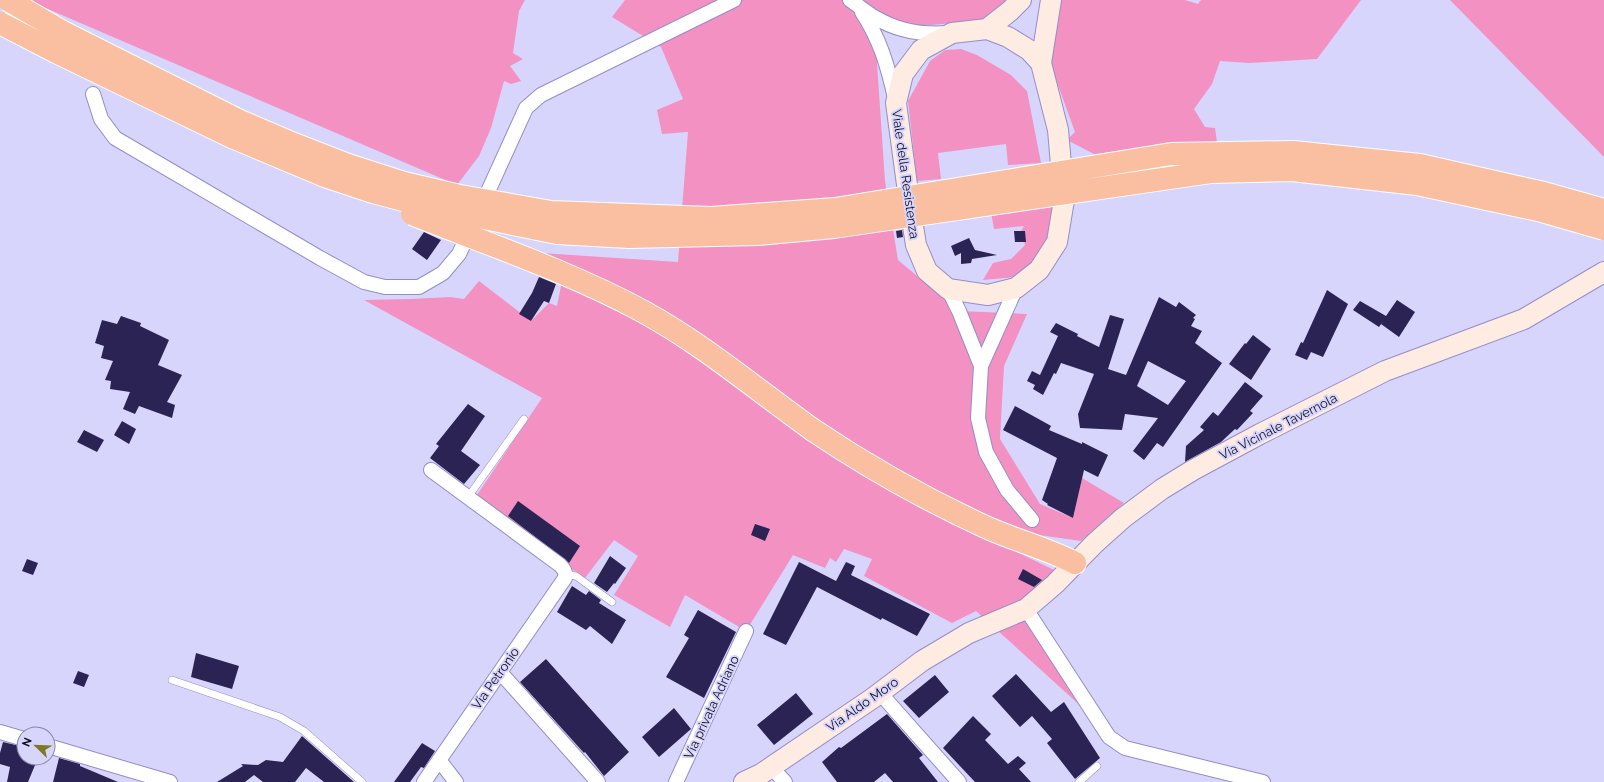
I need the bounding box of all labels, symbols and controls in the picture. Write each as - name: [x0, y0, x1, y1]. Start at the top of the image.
- street label: Viale della Resistenza: [889, 108, 922, 240]
- street label: Via Vicinale Tavernola: [1217, 390, 1340, 463]
- street label: Via Petronio: [469, 644, 522, 712]
- street label: Via privata Adriano: [681, 653, 742, 761]
- street label: Via Aldo Moro: [823, 674, 901, 735]
- north arrow: [16, 726, 56, 766]
- text: N: [20, 736, 35, 749]

